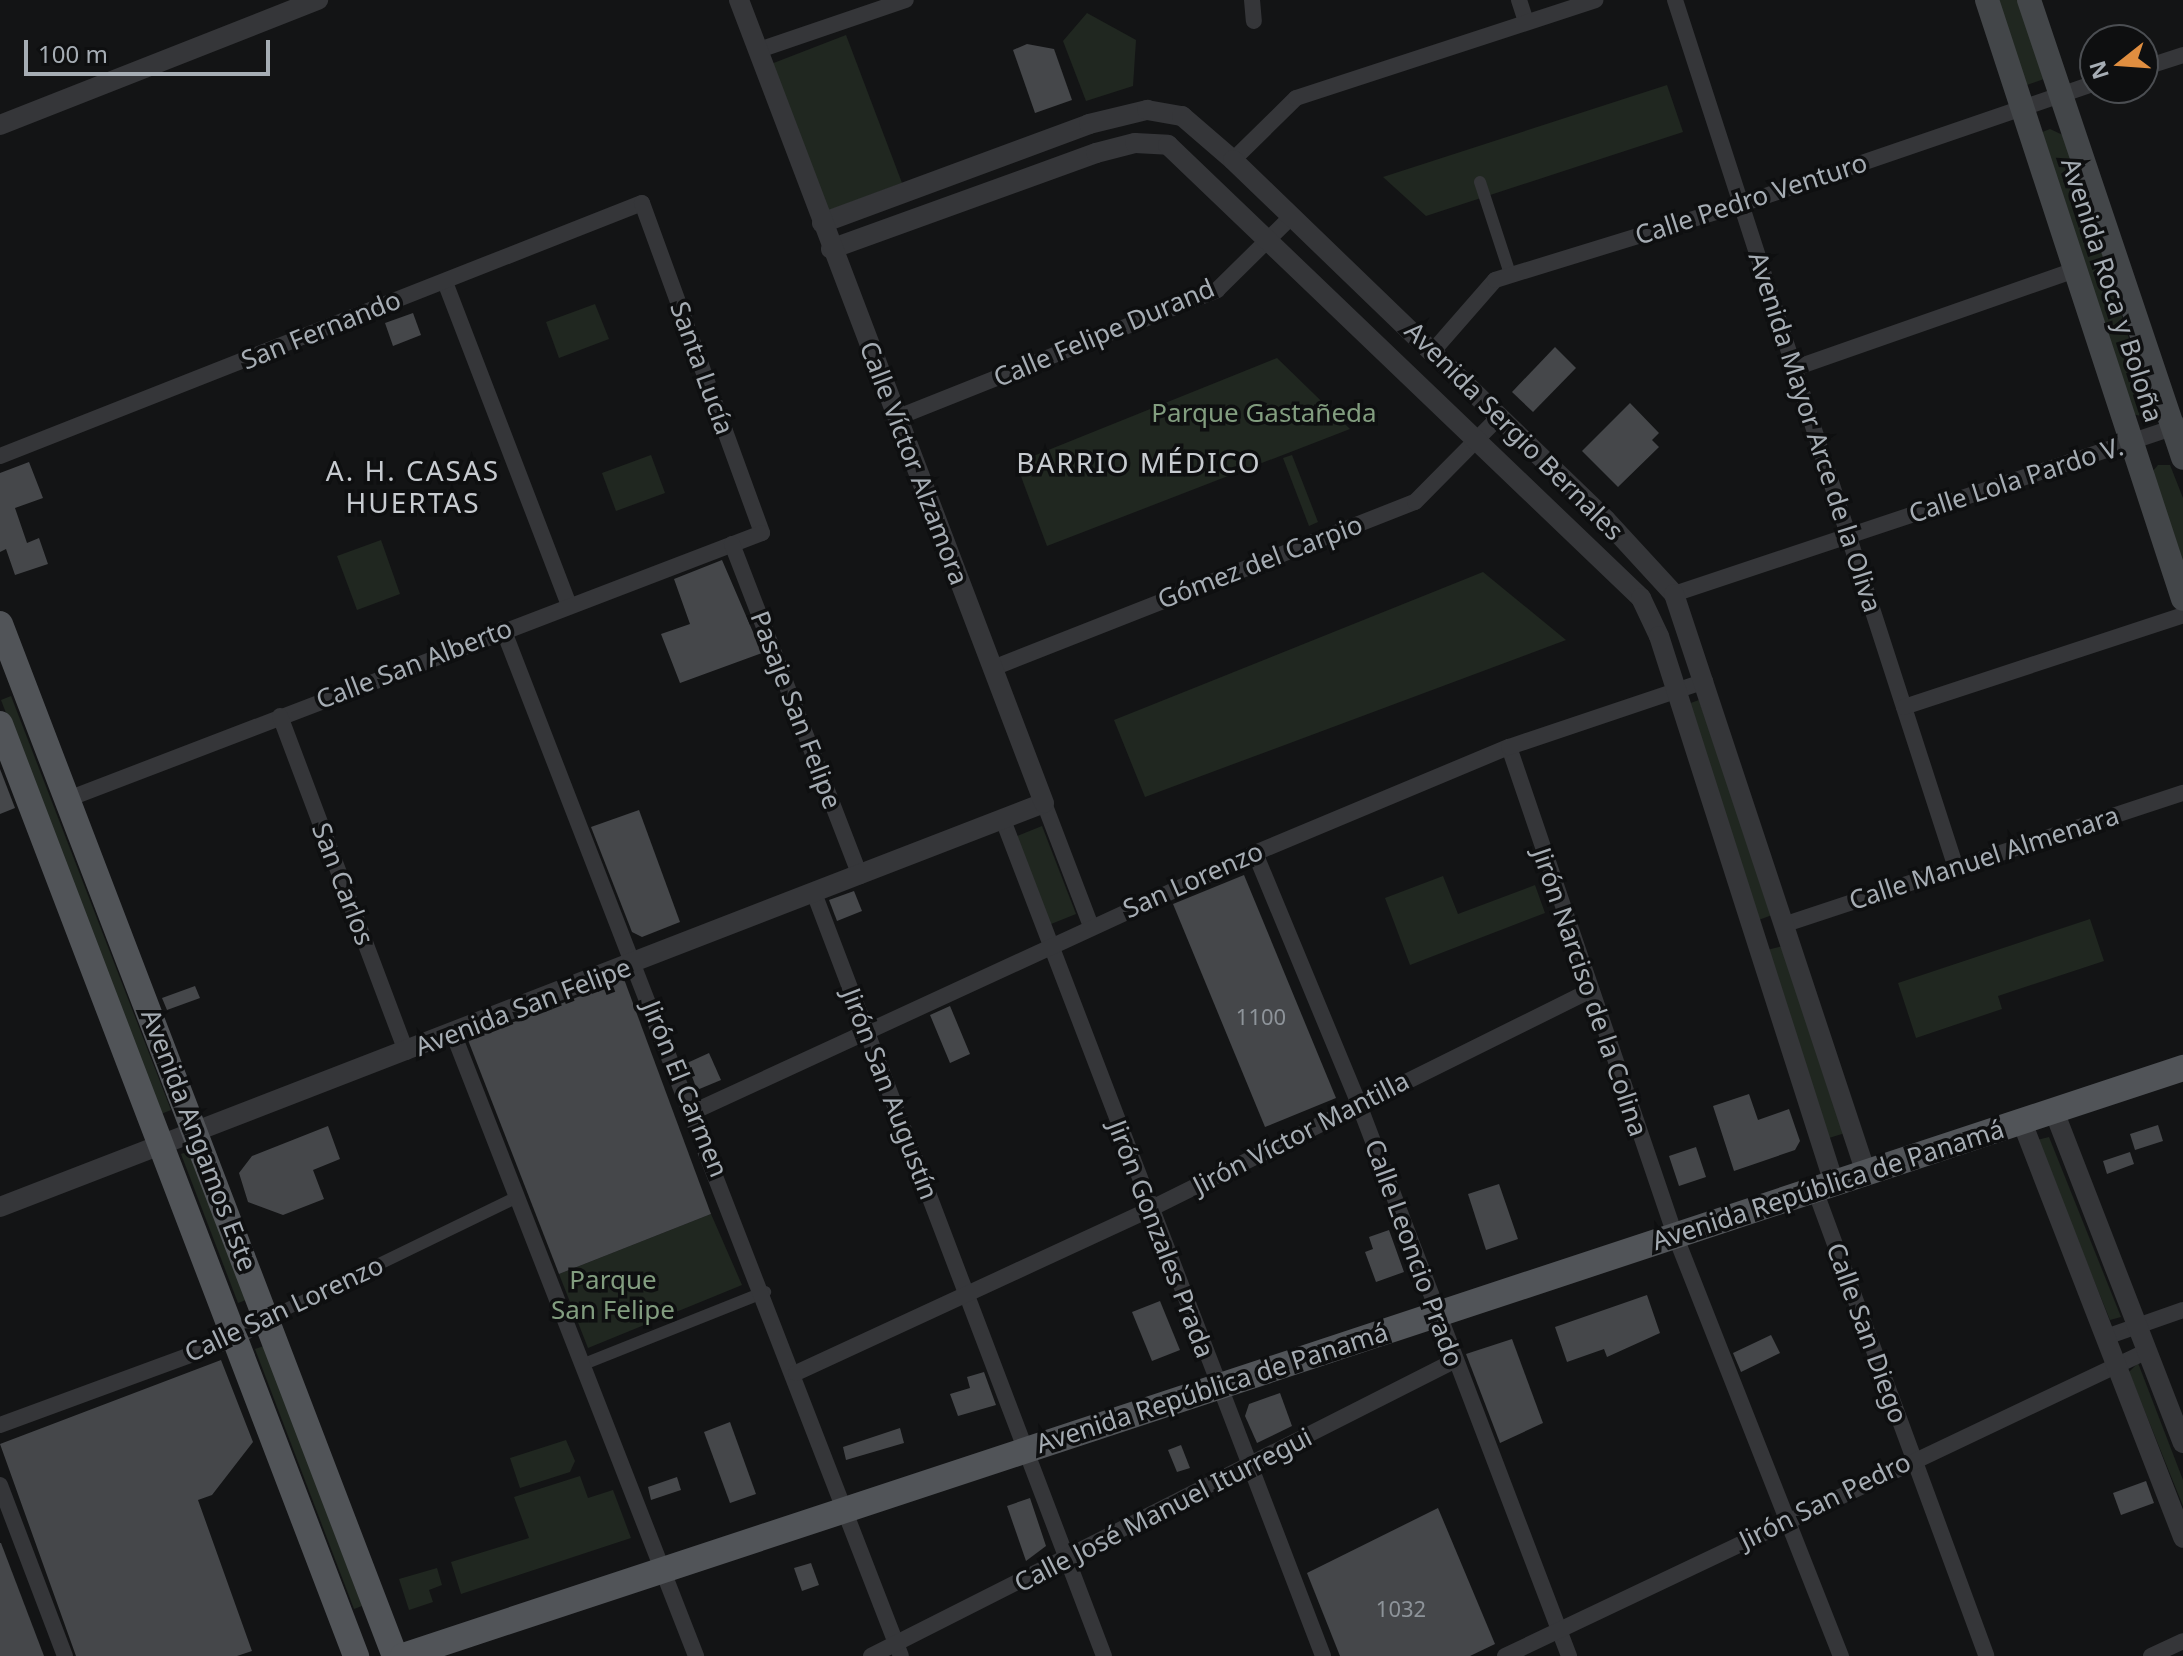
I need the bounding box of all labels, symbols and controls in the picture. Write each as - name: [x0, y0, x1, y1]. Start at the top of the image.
- scale bar: [28, 24, 274, 74]
- north arrow: [2079, 24, 2159, 104]
- text: 100 m: [38, 37, 108, 70]
- text: N: [2081, 57, 2115, 83]
- street label: Calle Pedro Venturo: [1631, 147, 1871, 251]
- street label: Avenida Roca y Boloña: [2055, 154, 2169, 426]
- street label: Avenida Mayor Arce de la Oliva: [1742, 248, 1888, 616]
- street label: Calle Felipe Durand: [989, 272, 1219, 394]
- street label: San Fernando: [237, 284, 405, 376]
- street label: Santa Lucía: [664, 297, 740, 439]
- street label: Avenida Sergio Bernales: [1398, 315, 1630, 547]
- street label: Calle Víctor Alzamora: [853, 337, 975, 589]
- park label: Parque Gastañeda: [1151, 397, 1377, 429]
- street label: Calle Lola Pardo V.: [1905, 431, 2127, 529]
- district label: BARRIO MÉDICO: [1016, 445, 1262, 479]
- district label: A. H. CASAS HUERTAS: [326, 453, 500, 519]
- street label: Gómez del Carpio: [1153, 509, 1367, 615]
- street label: Pasaje San Felipe: [744, 607, 848, 813]
- street label: Calle San Alberto: [312, 612, 516, 716]
- street label: Calle Manuel Almenara: [1845, 800, 2123, 916]
- street label: San Carlos: [305, 819, 381, 949]
- street label: San Lorenzo: [1118, 835, 1268, 925]
- street label: Jirón Narciso de la Colina: [1526, 844, 1654, 1140]
- street label: Avenida San Felipe: [411, 951, 635, 1063]
- street label: Jirón San Augustín: [835, 984, 945, 1204]
- street label: Jirón El Carmen: [635, 996, 735, 1182]
- house number: 1100: [1236, 1004, 1286, 1030]
- street label: Avenida Angamos Este: [135, 1005, 263, 1275]
- street label: Jirón Víctor Mantilla: [1188, 1065, 1414, 1201]
- street label: Avenida República de Panamá: [1648, 1113, 2008, 1257]
- street label: Jirón Gonzales Prada: [1101, 1116, 1221, 1362]
- street label: Calle Leoncio Prado: [1358, 1135, 1470, 1371]
- street label: Calle San Diego: [1820, 1239, 1914, 1427]
- street label: Calle San Lorenzo: [180, 1249, 388, 1369]
- park label: Parque San Felipe: [551, 1264, 675, 1326]
- street label: Avenida República de Panamá: [1032, 1316, 1392, 1460]
- street label: Calle José Manuel Iturregui: [1009, 1421, 1317, 1599]
- street label: Jirón San Pedro: [1734, 1446, 1916, 1556]
- house number: 1032: [1376, 1596, 1426, 1622]

